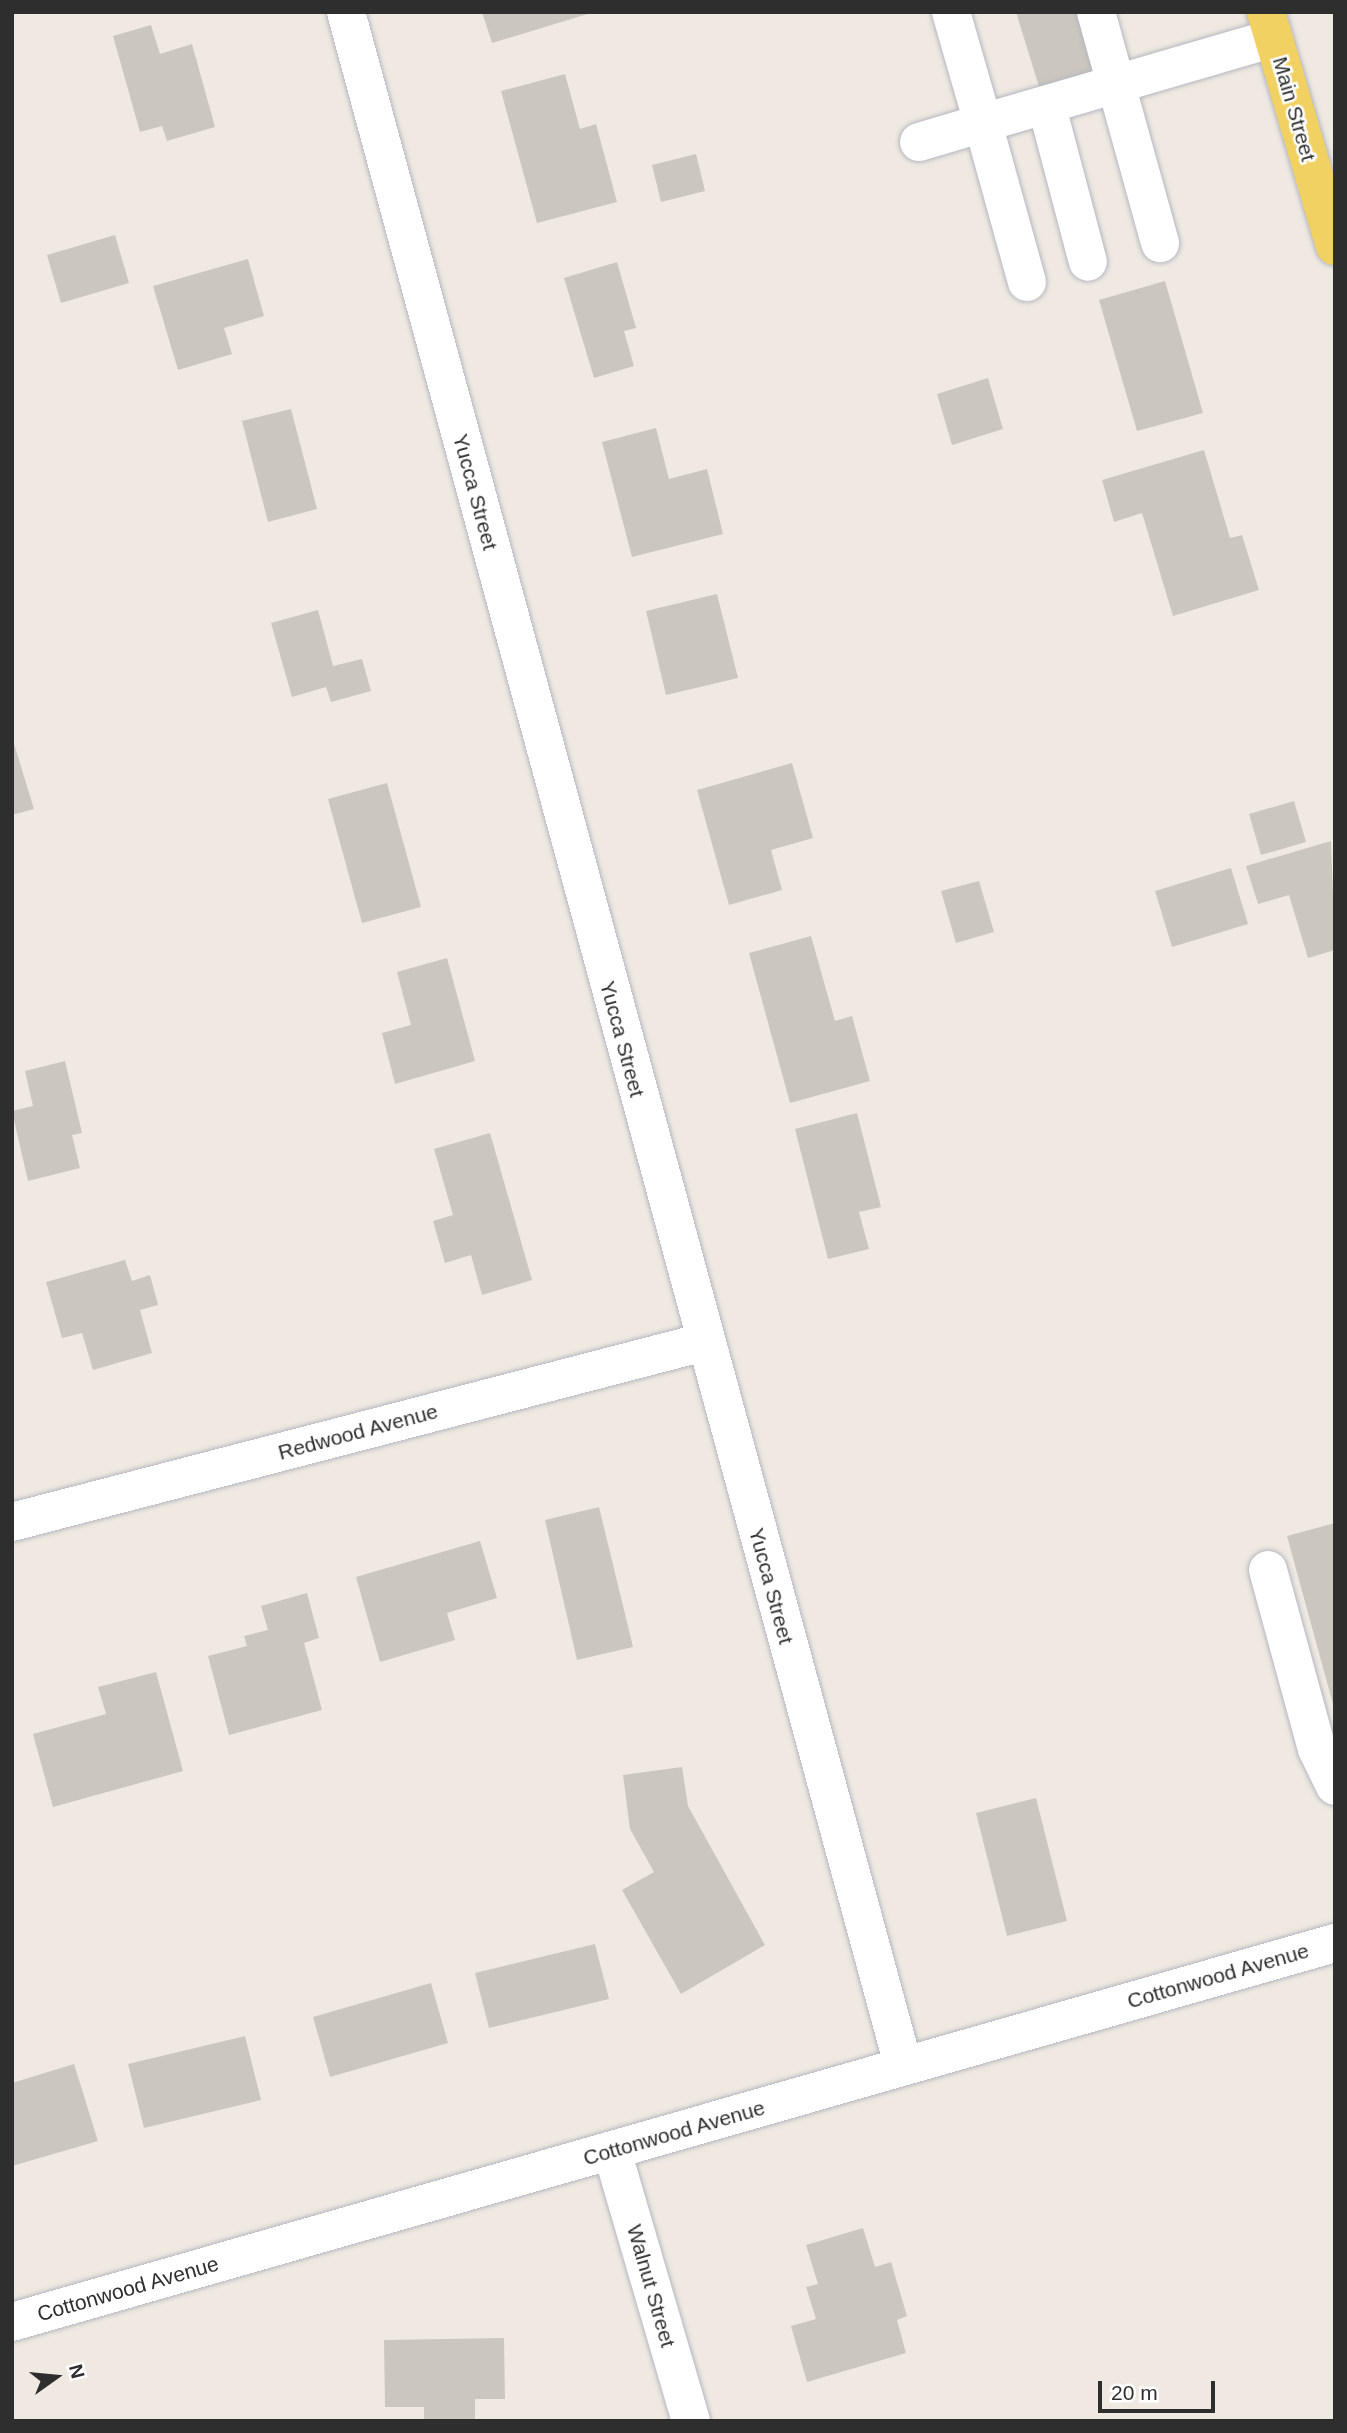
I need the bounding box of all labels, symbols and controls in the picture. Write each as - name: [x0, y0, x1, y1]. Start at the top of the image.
- street label: Main Street: [1267, 54, 1321, 164]
- street label: Yucca Street: [447, 431, 503, 553]
- street label: Yucca Street: [594, 978, 650, 1100]
- street label: Redwood Avenue: [275, 1398, 441, 1466]
- street label: Yucca Street: [743, 1525, 799, 1647]
- street label: Cottonwood Avenue: [1124, 1938, 1312, 2014]
- street label: Cottonwood Avenue: [580, 2095, 768, 2171]
- street label: Walnut Street: [621, 2222, 681, 2350]
- street label: Cottonwood Avenue: [34, 2251, 222, 2327]
- north arrow: [21, 2342, 91, 2412]
- text: N: [65, 2362, 89, 2381]
- scale bar: [1102, 2366, 1219, 2410]
- text: 20 m: [1111, 2381, 1158, 2404]

